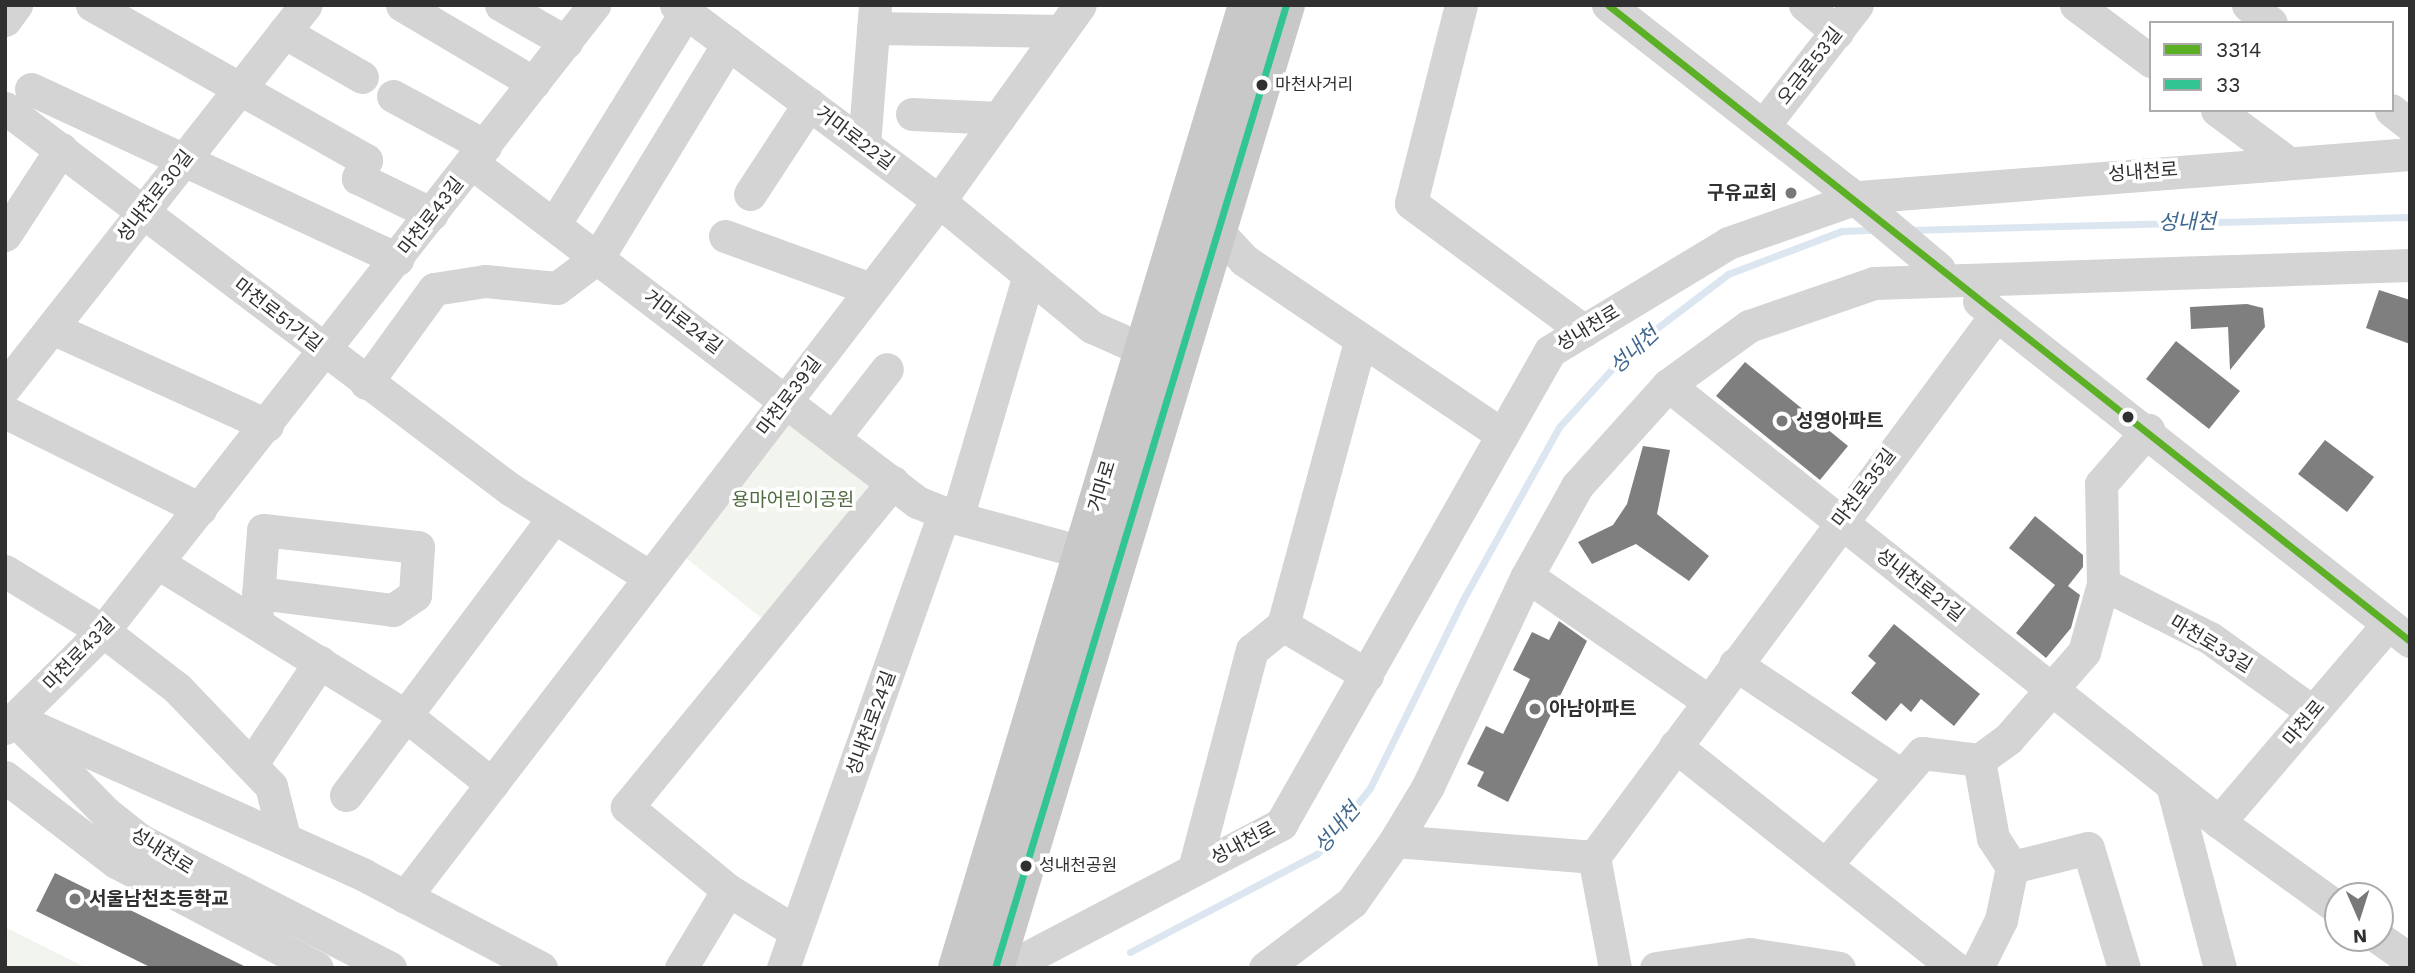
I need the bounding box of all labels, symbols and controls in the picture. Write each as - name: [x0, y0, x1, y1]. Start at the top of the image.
- legend: [2149, 21, 2394, 112]
- street label: 오금로53길: [1773, 23, 1847, 109]
- text: 3314: [2216, 37, 2262, 62]
- text: 33: [2216, 72, 2241, 97]
- place label: 마천사거리: [1275, 75, 1353, 95]
- marker: 마천사거리: [1255, 78, 1269, 92]
- street label: 거마로22길: [811, 101, 899, 175]
- street label: 성내천로30길: [112, 146, 198, 246]
- street label: 성내천로: [2107, 158, 2179, 186]
- street label: 마천로43길: [394, 172, 468, 260]
- place label: 구유교회: [1707, 182, 1777, 204]
- marker: 구유교회: [1783, 185, 1799, 201]
- water label: 성내천: [2158, 209, 2216, 235]
- street label: 마천로51가길: [229, 273, 327, 357]
- street label: 거마로24길: [639, 285, 727, 359]
- street label: 성내천로: [1552, 300, 1624, 356]
- water label: 성내천: [1604, 321, 1664, 379]
- street label: 마천로39길: [752, 352, 826, 440]
- place label: 성영아파트: [1796, 410, 1883, 432]
- unlabelled marker: [2121, 410, 2135, 424]
- marker: 성영아파트: [1774, 413, 1790, 429]
- street label: 마천로35길: [1827, 444, 1901, 532]
- street label: 거마로: [1083, 458, 1121, 514]
- park label: 용마어린이공원: [732, 489, 854, 511]
- street label: 성내천로21길: [1871, 543, 1969, 627]
- street label: 마천로33길: [2166, 611, 2256, 677]
- street label: 마천로43길: [39, 613, 119, 695]
- street label: 성내천로24길: [842, 668, 900, 778]
- street label: 마천로: [2278, 696, 2330, 750]
- place label: 아남아파트: [1549, 698, 1636, 720]
- marker: 아남아파트: [1527, 701, 1543, 717]
- water label: 성내천: [1309, 798, 1365, 858]
- street label: 성내천로: [1207, 817, 1279, 869]
- street label: 성내천로: [126, 823, 198, 879]
- place label: 성내천공원: [1039, 856, 1117, 876]
- marker: 성내천공원: [1019, 859, 1033, 873]
- north arrow: [2324, 882, 2394, 952]
- place label: 서울남천초등학교: [89, 888, 229, 910]
- marker: 서울남천초등학교: [67, 891, 83, 907]
- text: N: [2352, 925, 2368, 948]

